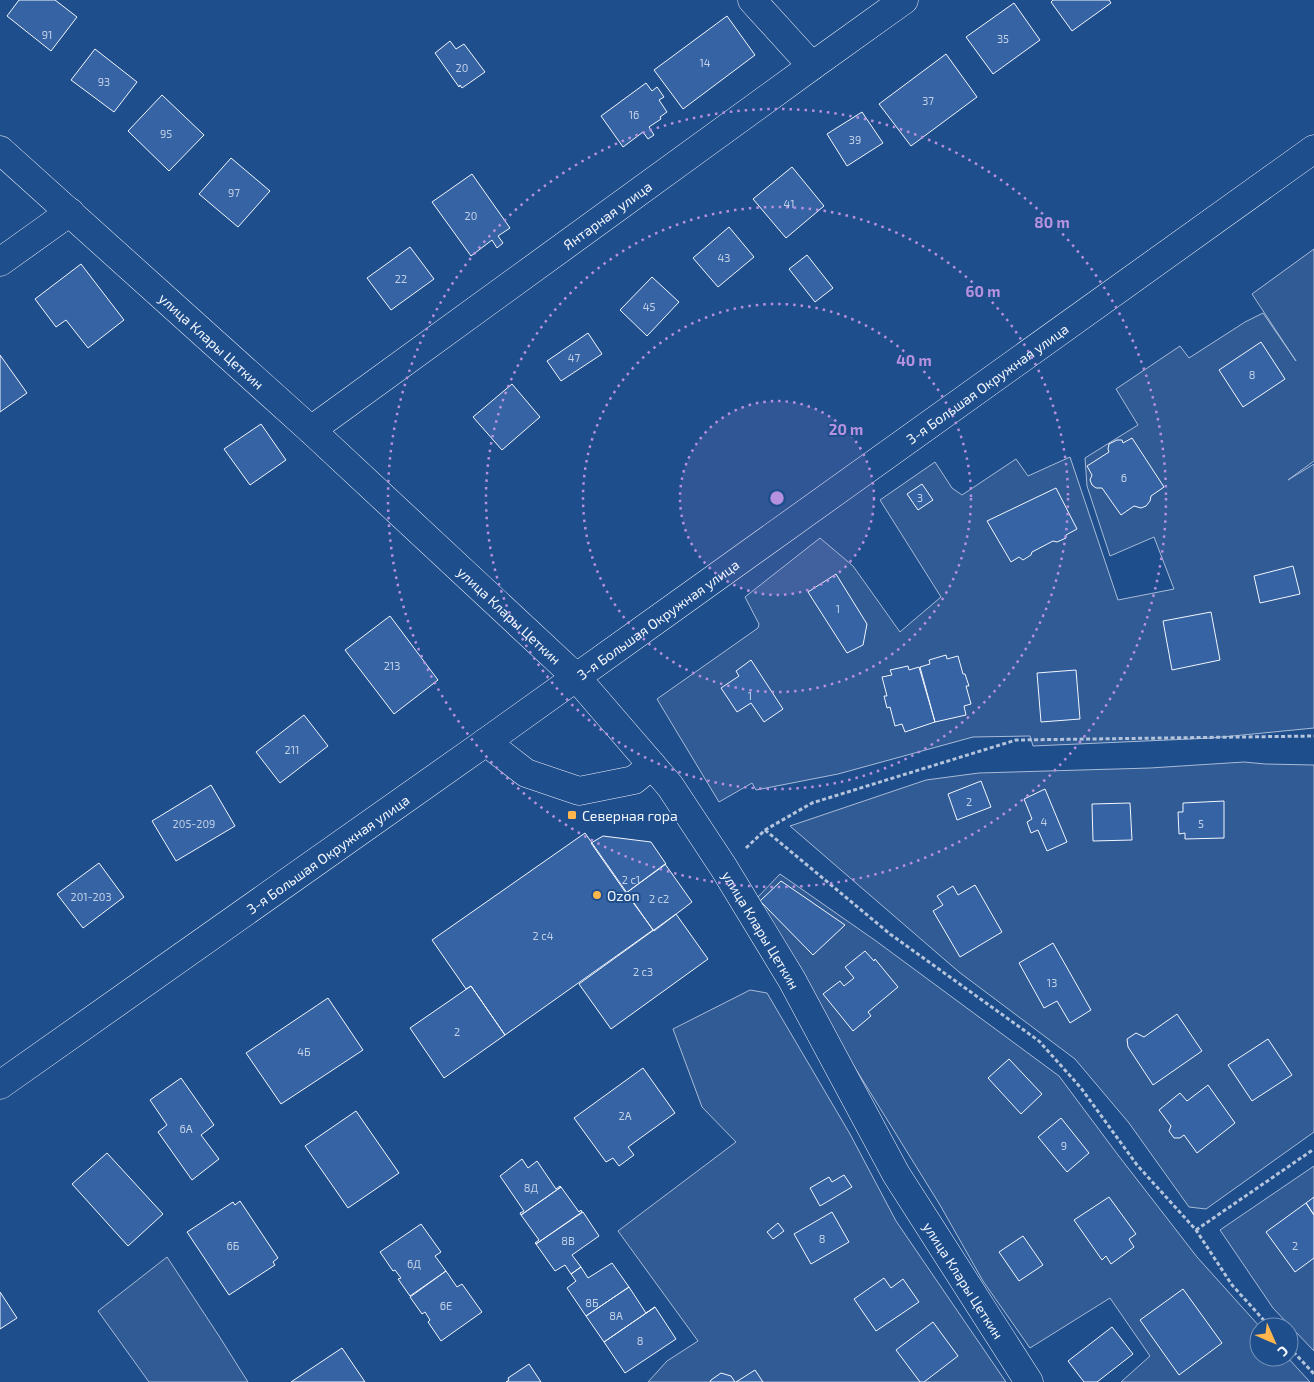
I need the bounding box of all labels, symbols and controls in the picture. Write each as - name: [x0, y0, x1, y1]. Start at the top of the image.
- house number: 91: [42, 28, 52, 41]
- house number: 35: [997, 32, 1009, 45]
- house number: 14: [699, 56, 711, 69]
- house number: 20: [456, 61, 468, 74]
- house number: 93: [98, 75, 110, 88]
- house number: 37: [922, 94, 934, 107]
- house number: 16: [629, 108, 639, 121]
- house number: 95: [160, 127, 172, 140]
- house number: 39: [849, 133, 861, 146]
- street label: Янтарная улица: [560, 177, 655, 253]
- house number: 97: [228, 186, 240, 199]
- house number: 41: [783, 197, 795, 210]
- house number: 20: [465, 209, 477, 222]
- text: 80 m: [1034, 213, 1070, 231]
- house number: 43: [718, 251, 730, 264]
- house number: 22: [395, 272, 407, 285]
- text: 60 m: [966, 282, 1000, 300]
- street label: улица Клары Цеткин: [156, 289, 268, 392]
- house number: 45: [643, 300, 655, 313]
- street label: 3-я Большая Окружная улица: [903, 319, 1071, 447]
- house number: 47: [568, 351, 581, 364]
- text: 40 m: [896, 351, 932, 369]
- house number: 8: [1249, 368, 1255, 381]
- text: 20 m: [829, 420, 863, 438]
- house number: 6: [1121, 471, 1127, 484]
- centre of rings: [768, 489, 786, 507]
- house number: 3: [917, 491, 923, 504]
- street label: 3-я Большая Окружная улица: [573, 555, 742, 683]
- street label: улица Клары Цеткин: [454, 563, 565, 668]
- house number: 1: [836, 602, 840, 615]
- house number: 213: [384, 659, 400, 672]
- house number: 1: [748, 689, 752, 702]
- house number: 211: [285, 743, 299, 756]
- street label: 3-я Большая Окружная улица: [243, 791, 412, 917]
- house number: 2: [966, 795, 972, 808]
- place label: Северная гора: [582, 807, 678, 824]
- marker: Северная гора: [566, 809, 578, 821]
- house number: 4: [1041, 815, 1048, 828]
- house number: 205-209: [173, 817, 215, 830]
- house number: 5: [1198, 817, 1204, 830]
- street label: улица Клары Цеткин: [719, 867, 804, 992]
- house number: 2 с1: [622, 873, 640, 886]
- place label: Ozon: [607, 887, 640, 904]
- marker: Ozon: [591, 889, 603, 901]
- house number: 201-203: [70, 890, 112, 903]
- house number: 2 с2: [649, 892, 669, 905]
- house number: 2 с4: [533, 929, 554, 942]
- house number: 2 с3: [633, 965, 653, 978]
- house number: 13: [1047, 976, 1057, 989]
- house number: 2: [454, 1025, 460, 1038]
- house number: 4Б: [297, 1045, 311, 1058]
- house number: 2А: [618, 1109, 632, 1122]
- house number: 6А: [179, 1122, 193, 1135]
- house number: 9: [1061, 1139, 1067, 1152]
- house number: 8Д: [524, 1181, 539, 1194]
- street label: улица Клары Цеткин: [920, 1219, 1008, 1342]
- house number: 8: [819, 1232, 825, 1245]
- house number: 8В: [561, 1234, 575, 1247]
- house number: 6Б: [227, 1239, 240, 1252]
- house number: 2: [1292, 1239, 1298, 1252]
- house number: 6Д: [407, 1257, 421, 1270]
- house number: 8Б: [585, 1296, 599, 1309]
- house number: 6Е: [440, 1299, 452, 1312]
- house number: 8А: [609, 1309, 623, 1322]
- north arrow: [1249, 1317, 1299, 1367]
- house number: 8: [637, 1334, 643, 1347]
- text: С: [1275, 1343, 1292, 1360]

